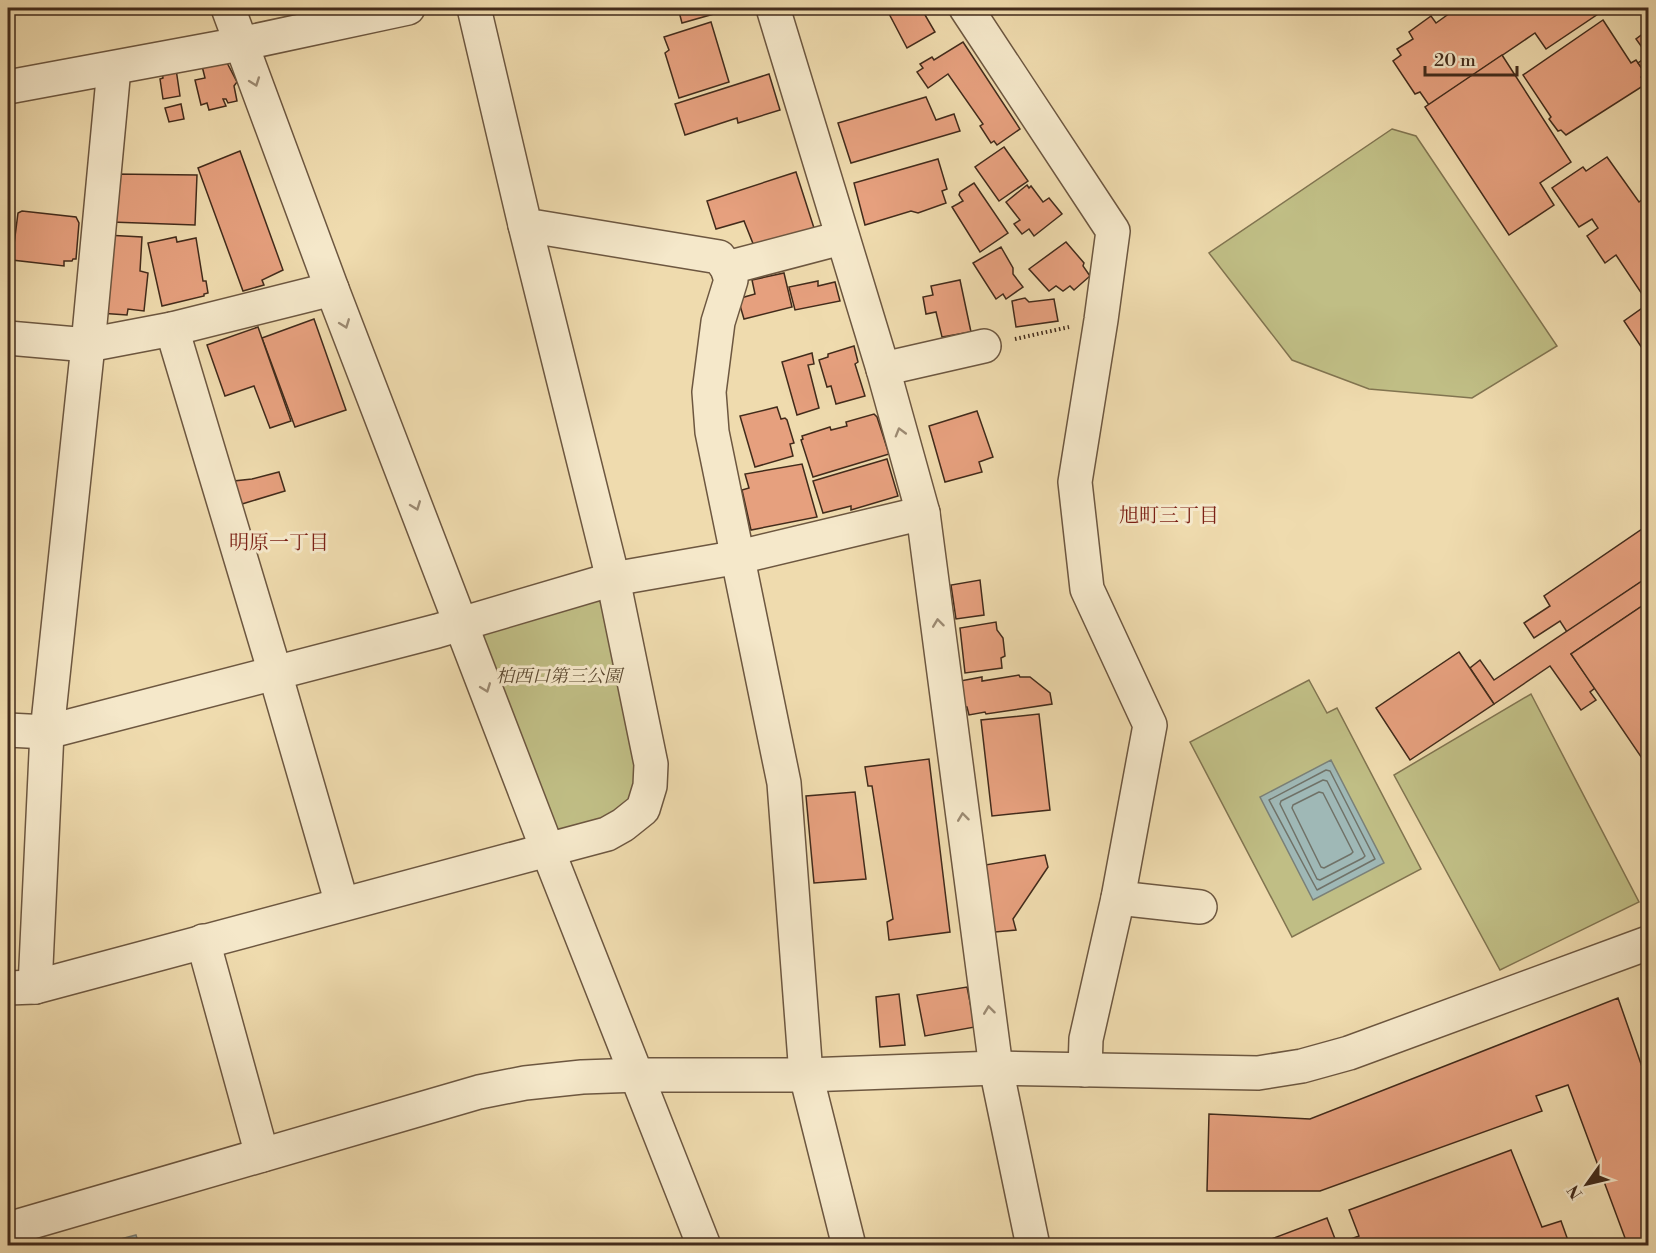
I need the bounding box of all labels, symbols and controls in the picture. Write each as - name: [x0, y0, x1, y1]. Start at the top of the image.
- scale bar: [1425, 39, 1516, 77]
- text: 20 m: [1434, 49, 1476, 72]
- one-way arrow: [247, 77, 260, 87]
- one-way arrow: [338, 318, 350, 329]
- one-way arrow: [895, 427, 908, 437]
- one-way arrow: [408, 500, 421, 511]
- district label: 旭町三丁目: [1119, 504, 1219, 529]
- district label: 明原一丁目: [229, 531, 329, 556]
- one-way arrow: [932, 619, 944, 628]
- park label: 柏西口第三公園: [496, 665, 625, 688]
- one-way arrow: [479, 681, 491, 692]
- one-way arrow: [958, 812, 970, 821]
- one-way arrow: [983, 1005, 995, 1015]
- north arrow: [1557, 1154, 1617, 1214]
- text: N: [1563, 1181, 1587, 1203]

